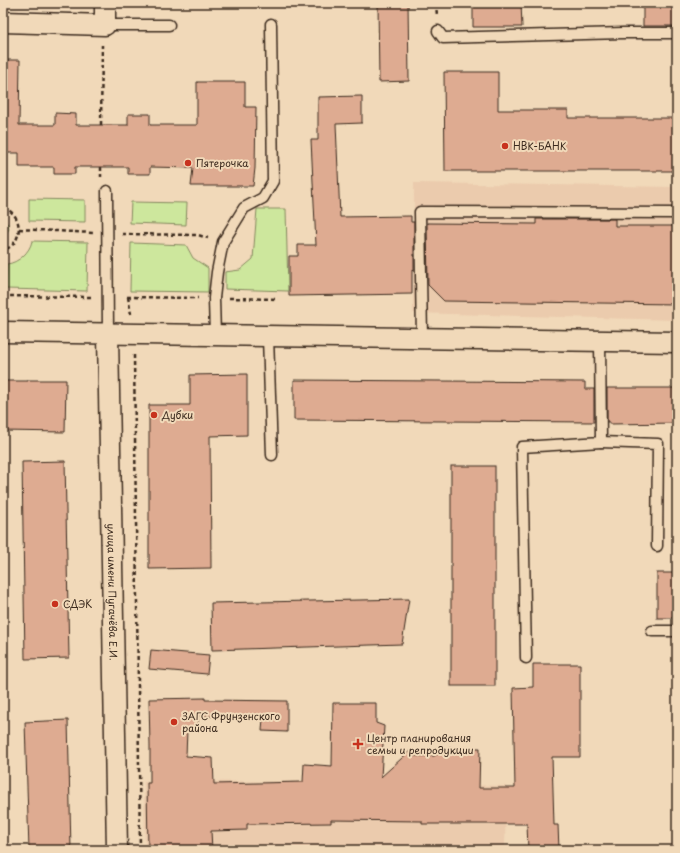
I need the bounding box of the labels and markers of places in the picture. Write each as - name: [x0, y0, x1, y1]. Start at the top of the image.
- place label: НВК-БАНК: [513, 138, 567, 153]
- marker: НВК-БАНК: [500, 141, 510, 151]
- place label: Пятерочка: [196, 155, 249, 170]
- marker: Пятерочка: [183, 158, 193, 168]
- place label: Дубки: [161, 407, 193, 423]
- marker: Дубки: [149, 410, 159, 420]
- place label: СДЭК: [63, 596, 92, 611]
- marker: СДЭК: [50, 599, 60, 609]
- place label: ЗАГС Фрунзенского района: [181, 708, 280, 735]
- marker: ЗАГС Фрунзенского района: [169, 717, 179, 727]
- place label: Центр планирования семьи и репродукции: [367, 730, 474, 758]
- marker: Центр планирования семьи и репродукции: [352, 738, 364, 750]

